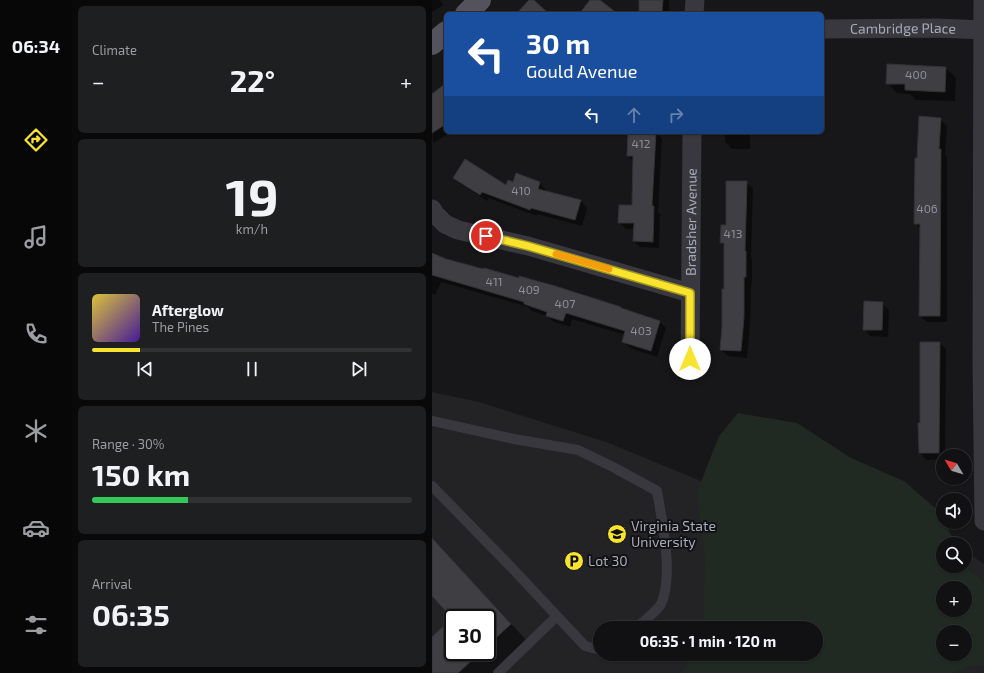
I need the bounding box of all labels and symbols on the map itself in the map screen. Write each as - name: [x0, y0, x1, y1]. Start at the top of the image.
- street label: Cambridge Place: [850, 19, 956, 37]
- house number: 400: [905, 67, 927, 81]
- house number: 412: [632, 136, 651, 150]
- street label: Bradsher Avenue: [682, 168, 700, 276]
- house number: 410: [511, 183, 531, 197]
- house number: 406: [916, 201, 938, 215]
- pin: [469, 219, 503, 253]
- house number: 413: [724, 226, 742, 240]
- house number: 411: [486, 274, 502, 288]
- house number: 409: [518, 282, 540, 296]
- house number: 407: [555, 296, 575, 310]
- house number: 403: [630, 323, 652, 337]
- position arrow: [669, 338, 711, 380]
- north arrow: [936, 449, 972, 485]
- place label: Virginia State University: [631, 517, 716, 550]
- school or university icon: Virginia State University: [606, 523, 628, 545]
- parking icon: Lot 30: [563, 550, 585, 572]
- place label: Lot 30: [588, 552, 628, 569]
- speed limit sign: 30: [444, 609, 496, 661]

